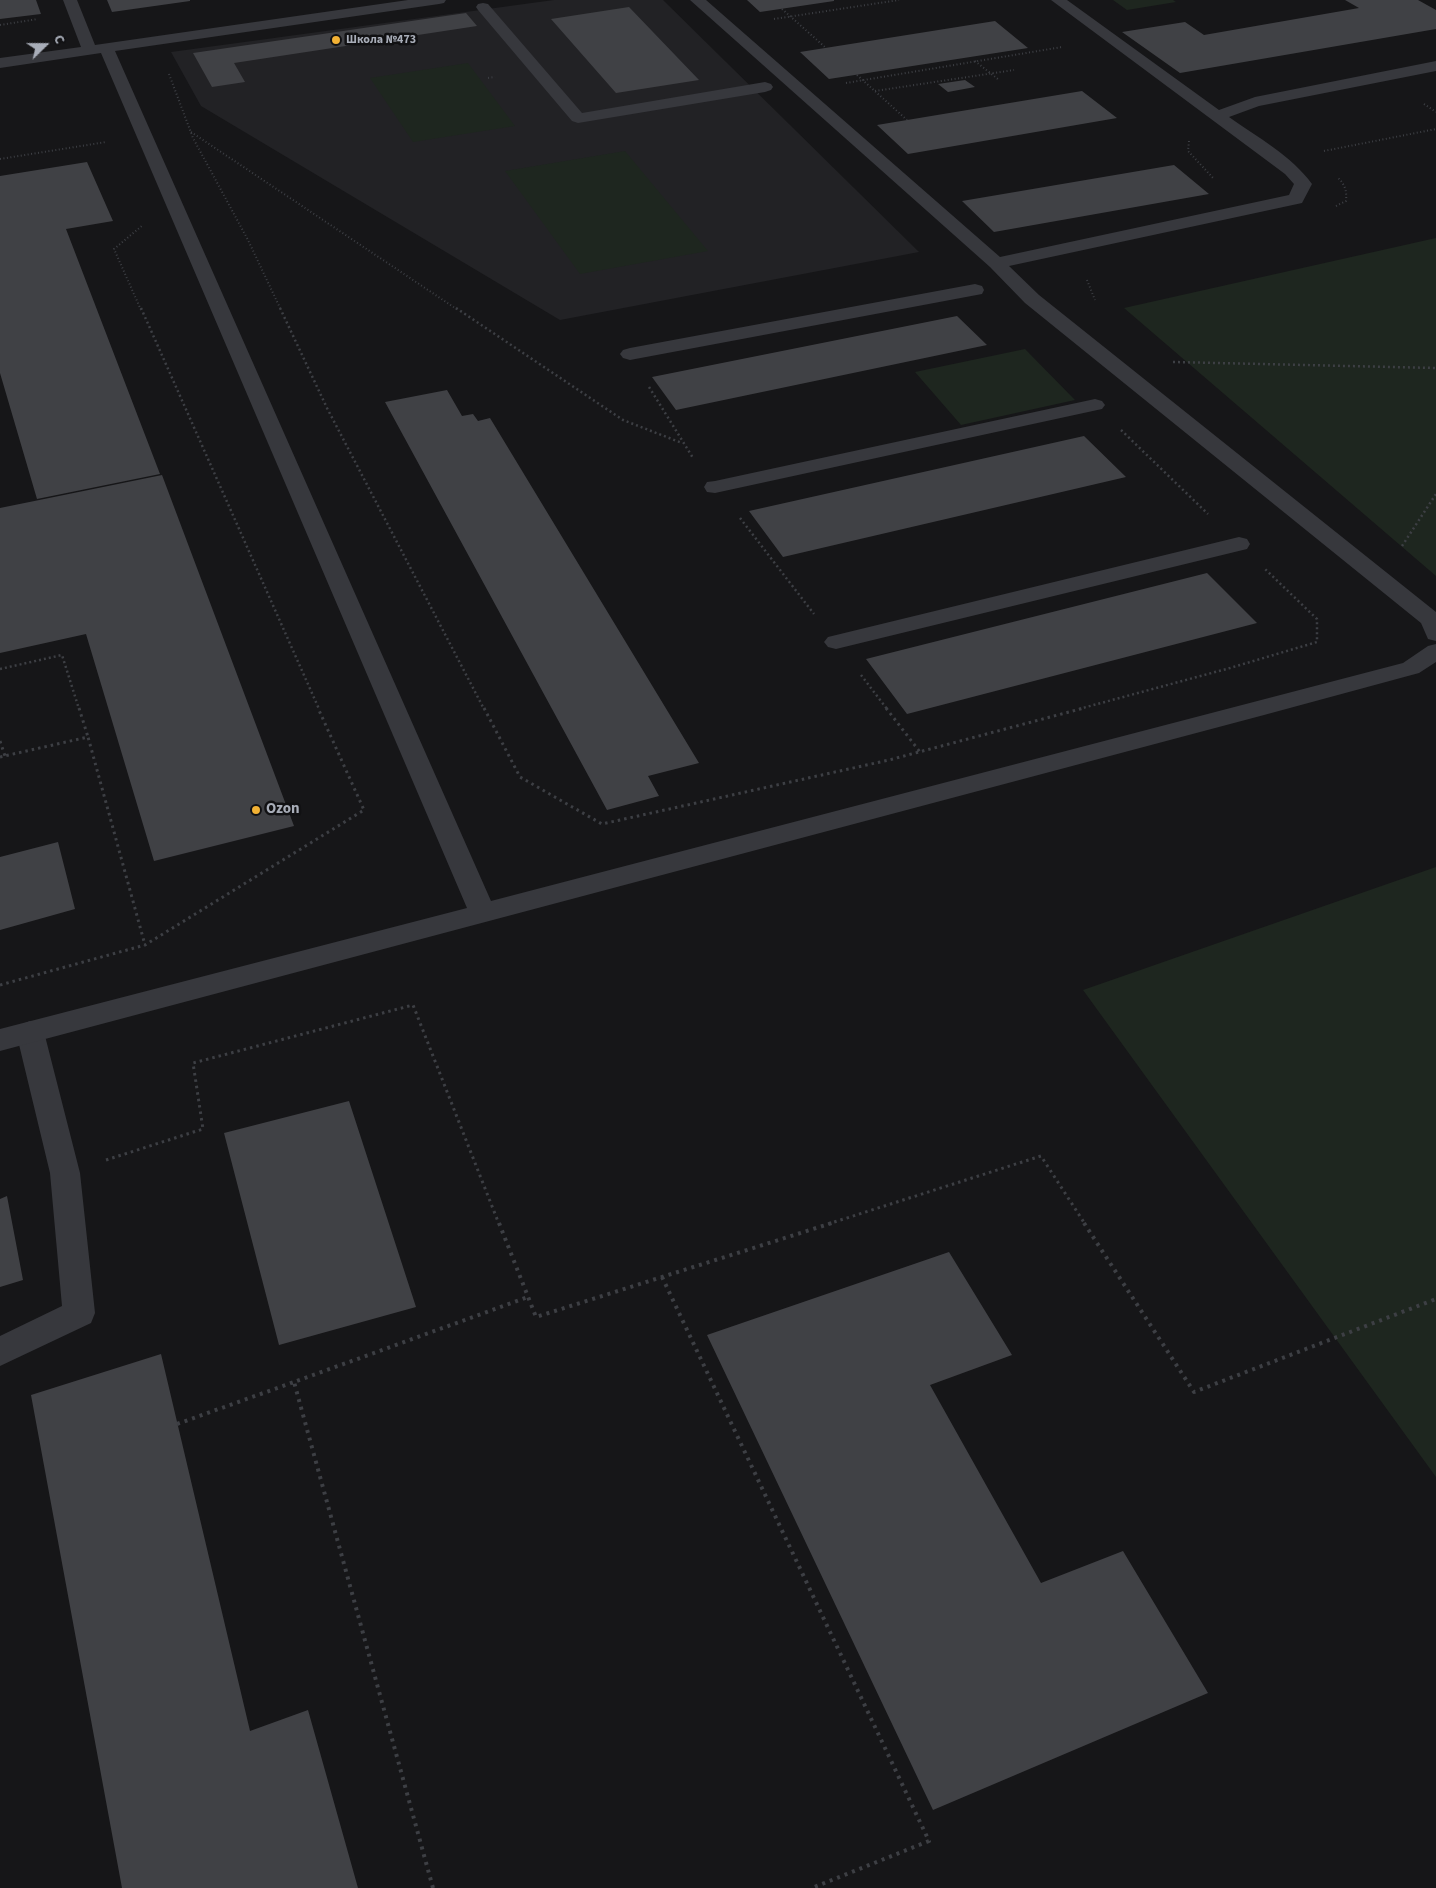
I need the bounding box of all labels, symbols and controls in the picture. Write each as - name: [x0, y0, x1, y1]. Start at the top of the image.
- north arrow: [20, 20, 70, 70]
- text: С: [48, 32, 70, 47]
- place label: Школа №473: [346, 33, 416, 47]
- marker: Школа №473: [330, 34, 342, 46]
- place label: Ozon: [266, 801, 300, 819]
- marker: Ozon: [250, 804, 262, 816]

